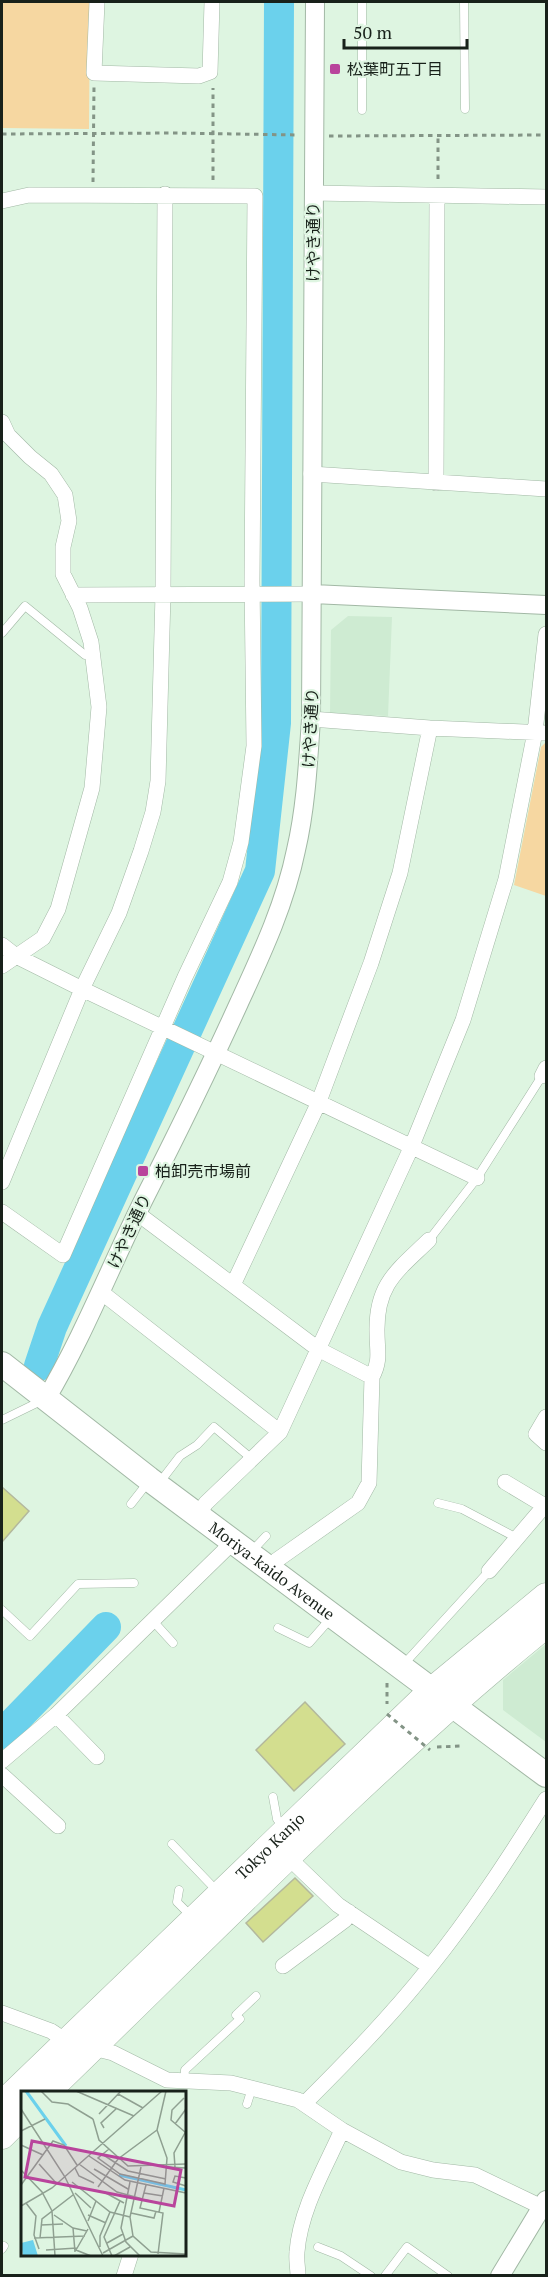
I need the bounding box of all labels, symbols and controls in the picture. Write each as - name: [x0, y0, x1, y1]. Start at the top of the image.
- scale bar: [344, 12, 467, 50]
- text: 50 m: [353, 20, 393, 44]
- place label: 松葉町五丁目: [347, 58, 443, 80]
- marker: 松葉町五丁目: [328, 62, 342, 76]
- street label: けやき通り: [302, 202, 324, 282]
- street label: けやき通り: [297, 687, 323, 769]
- place label: 柏卸売市場前: [155, 1160, 251, 1182]
- marker: 柏卸売市場前: [136, 1164, 150, 1178]
- street label: けやき通り: [102, 1190, 156, 1272]
- street label: Moriya-kaido Avenue: [205, 1517, 339, 1625]
- street label: Tokyo Kanjo: [231, 1807, 309, 1884]
- inset map: [21, 2091, 186, 2256]

